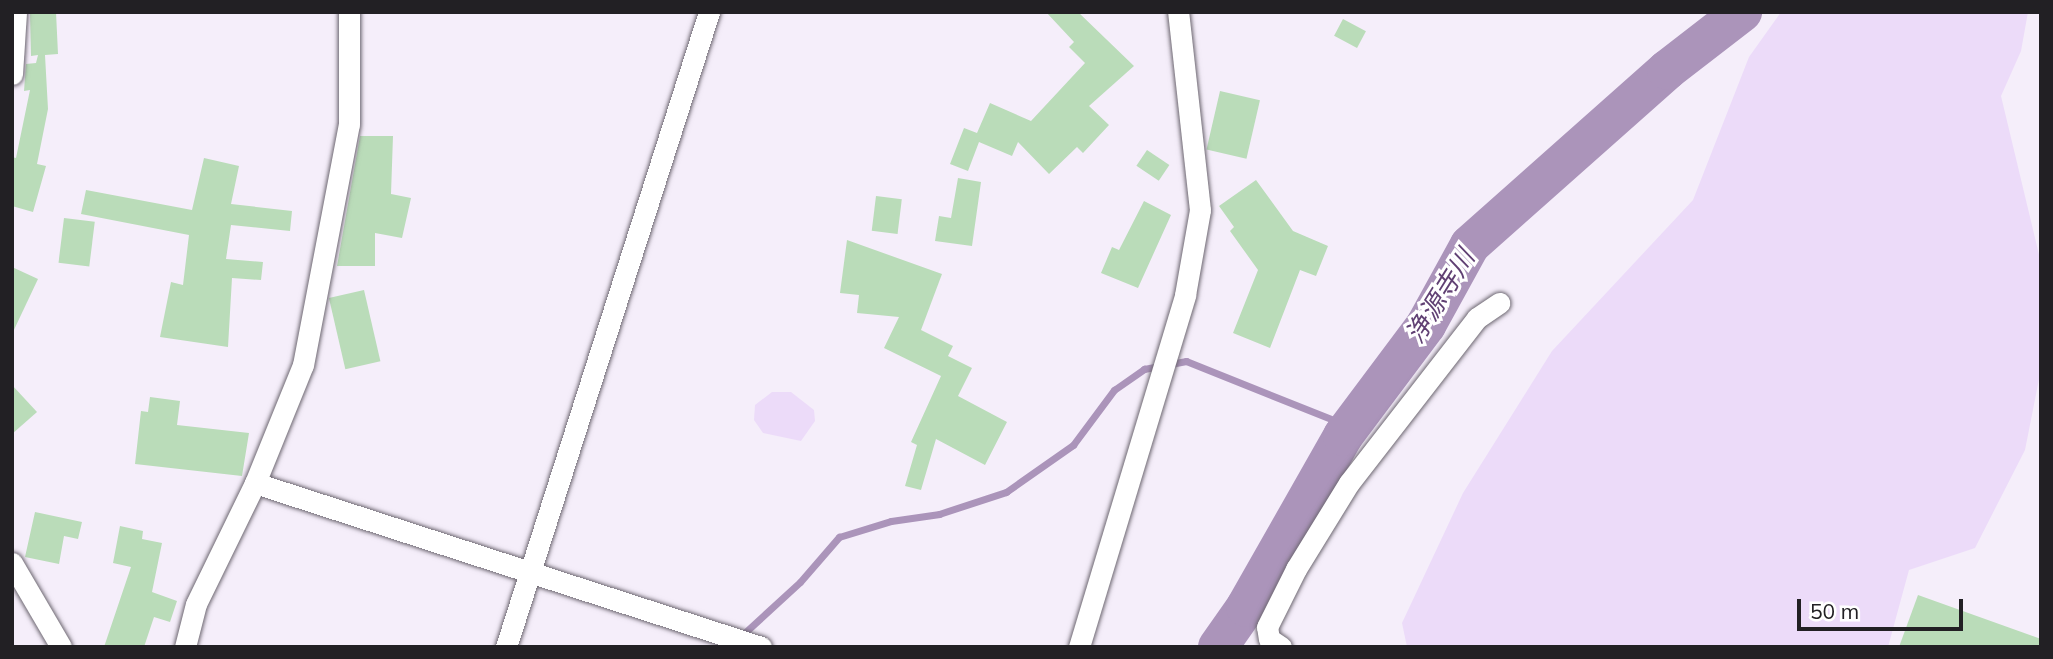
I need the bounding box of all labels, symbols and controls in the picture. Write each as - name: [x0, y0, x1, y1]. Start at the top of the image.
- water label: 浄源寺川: [1399, 244, 1481, 348]
- scale bar: [1801, 586, 1967, 630]
- text: 50 m: [1810, 598, 1859, 624]

